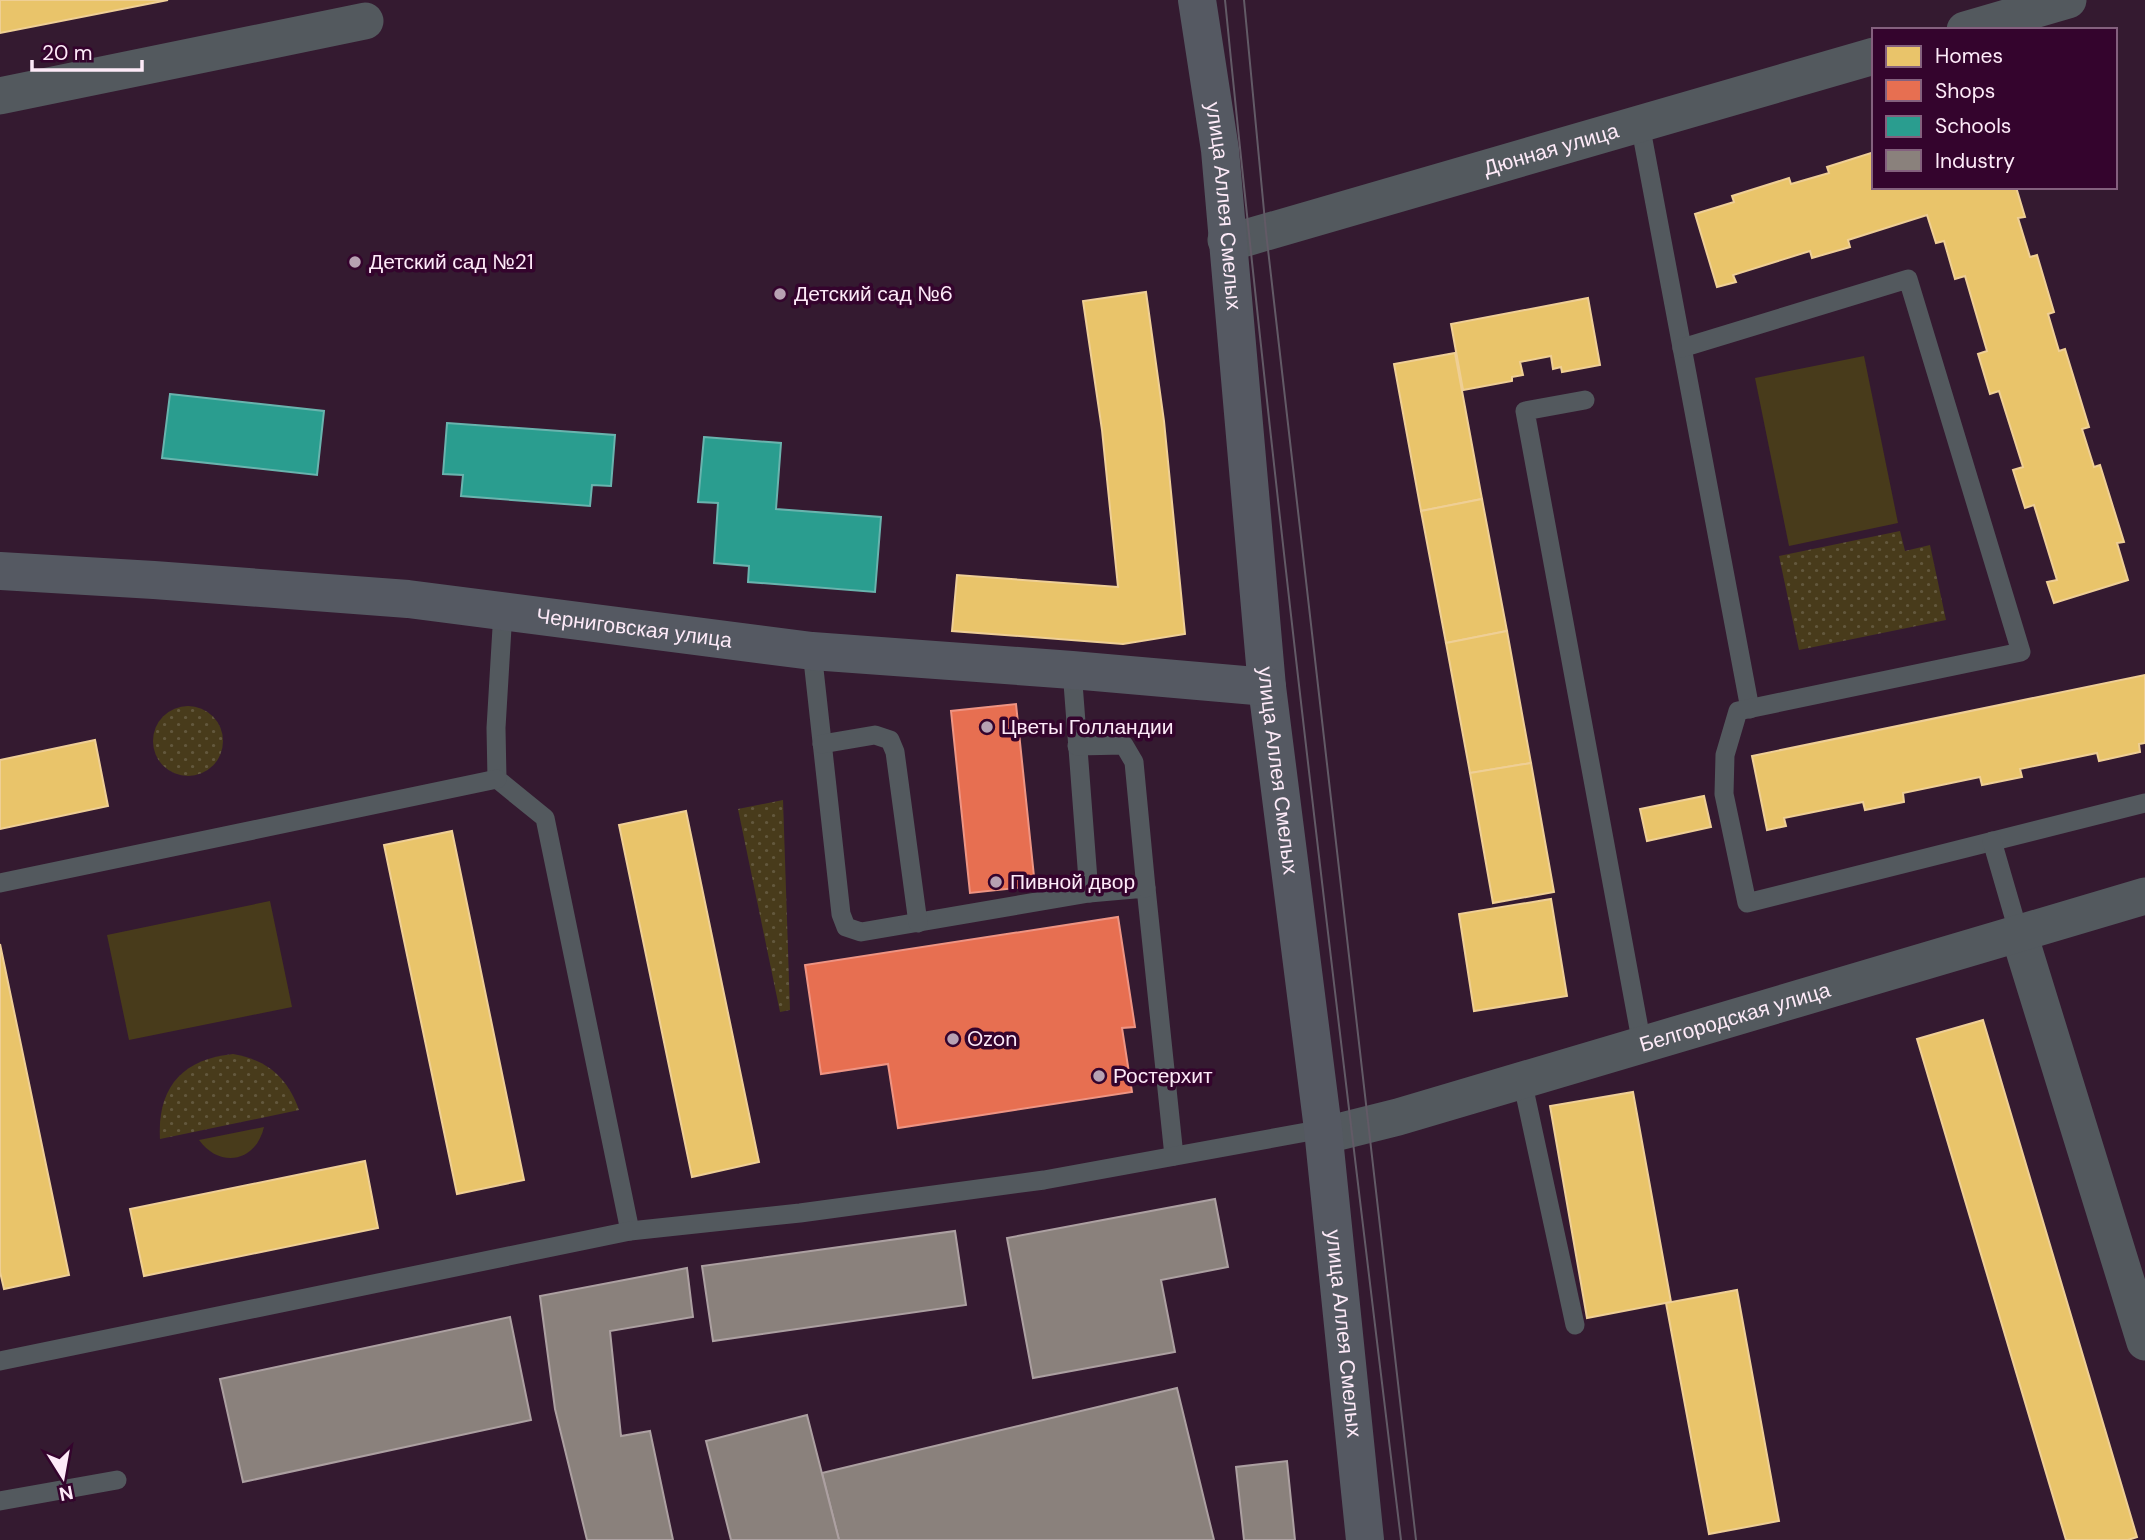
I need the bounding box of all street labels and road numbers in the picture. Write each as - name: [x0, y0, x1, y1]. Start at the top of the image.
- street label: улица Аллея Смелых: [1199, 100, 1248, 312]
- street label: Дюнная улица: [1480, 117, 1622, 182]
- street label: Черниговская улица: [535, 602, 734, 655]
- street label: улица Аллея Смелых: [1251, 666, 1305, 876]
- street label: Белгородская улица: [1636, 976, 1834, 1059]
- street label: улица Аллея Смелых: [1319, 1228, 1369, 1439]

